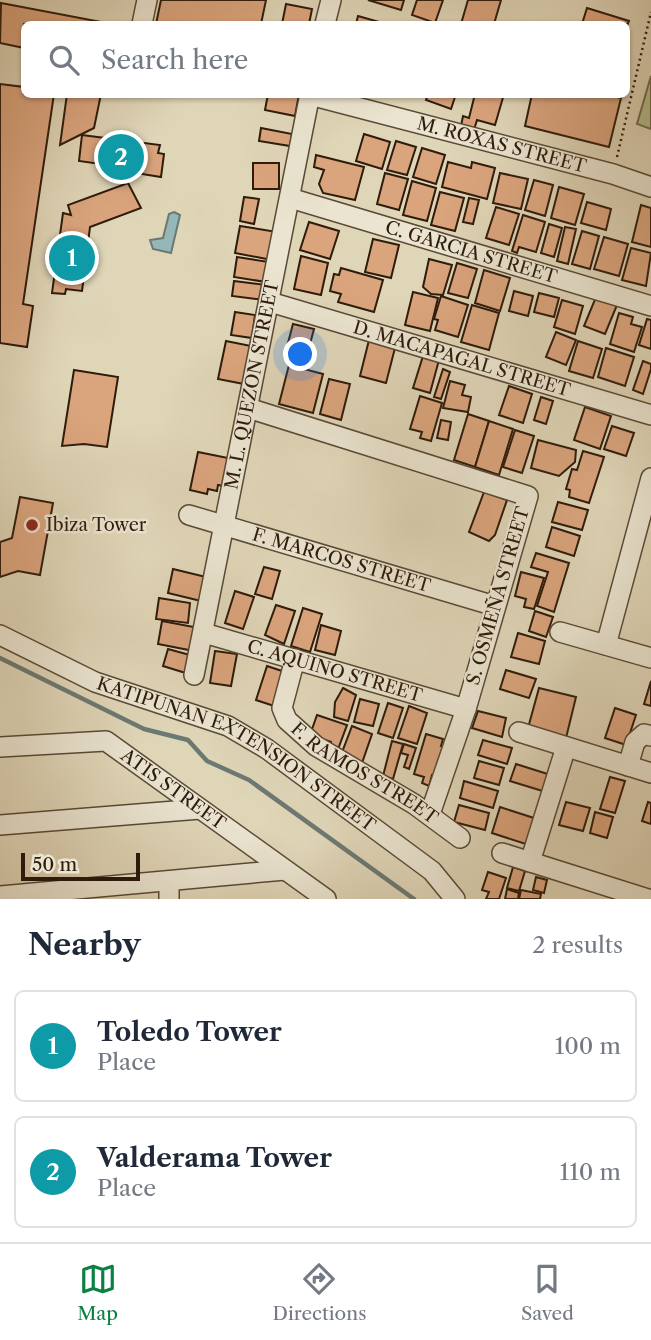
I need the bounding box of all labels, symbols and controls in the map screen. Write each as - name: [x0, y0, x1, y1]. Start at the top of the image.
- search box: [21, 21, 630, 98]
- icon: search: [45, 41, 83, 79]
- text: Search here: [101, 44, 248, 76]
- street label: M. ROXAS STREET: [415, 112, 589, 178]
- pin: 2: [98, 131, 144, 183]
- street label: C. GARCIA STREET: [383, 216, 560, 288]
- pin: 1: [49, 232, 95, 284]
- street label: M. L. QUEZON STREET: [220, 278, 284, 491]
- street label: D. MACAPAGAL STREET: [351, 316, 573, 402]
- your location: [283, 337, 317, 371]
- street label: S. OSMEÑA STREET: [460, 503, 534, 688]
- place label: Ibiza Tower: [46, 514, 147, 536]
- marker: Ibiza Tower: [24, 517, 40, 533]
- street label: F. MARCOS STREET: [250, 523, 434, 597]
- street label: C. AQUINO STREET: [245, 635, 425, 707]
- street label: KATIPUNAN EXTENSION STREET: [94, 672, 380, 837]
- street label: F. RAMOS STREET: [286, 718, 443, 829]
- street label: ATIS STREET: [116, 744, 230, 835]
- scale bar: [21, 850, 140, 882]
- text: 50 m: [32, 853, 77, 876]
- text: Nearby: [28, 926, 141, 963]
- text: 2 results: [532, 931, 623, 959]
- text: Toledo Tower: [97, 1016, 282, 1048]
- text: 1: [48, 1032, 58, 1060]
- text: 100 m: [555, 1032, 621, 1060]
- text: Place: [97, 1048, 156, 1076]
- text: Valderama Tower: [97, 1142, 332, 1174]
- text: 2: [46, 1158, 60, 1186]
- text: 110 m: [560, 1158, 621, 1186]
- text: Place: [97, 1174, 156, 1202]
- tab: Map: [77, 1260, 118, 1325]
- tab: Directions: [273, 1260, 366, 1325]
- tab: Saved: [521, 1260, 574, 1325]

